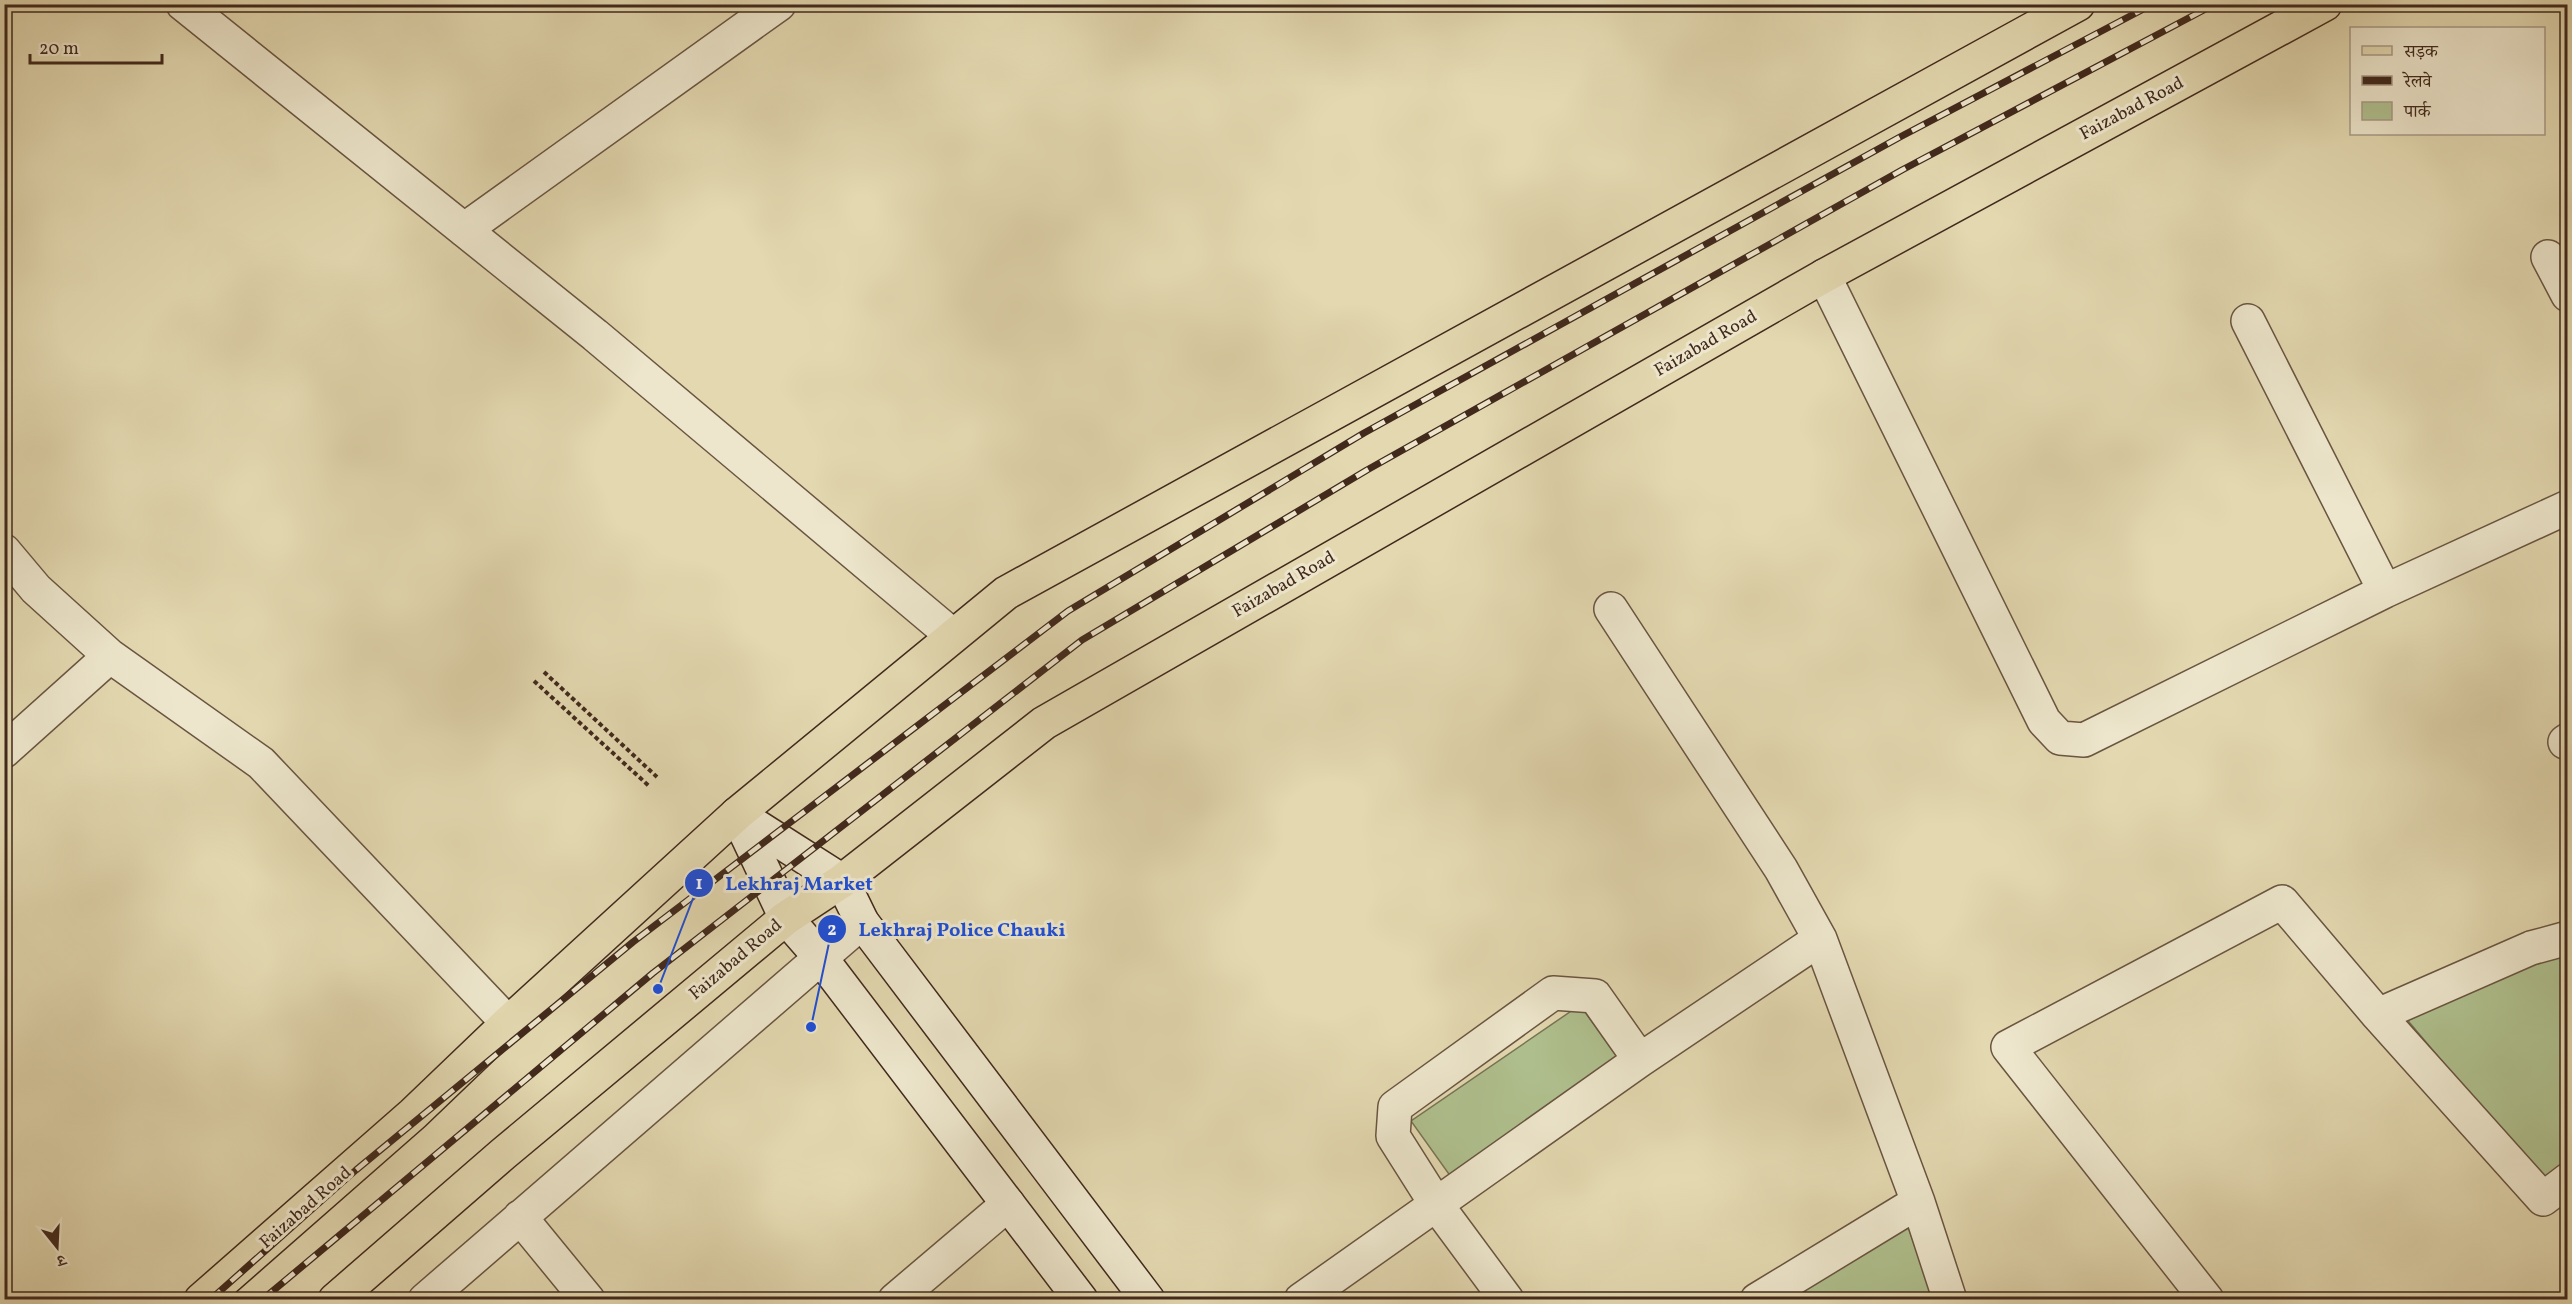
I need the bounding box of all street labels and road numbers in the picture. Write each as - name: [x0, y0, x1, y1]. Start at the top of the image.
- street label: Faizabad Road: [2075, 71, 2189, 147]
- street label: Faizabad Road: [1650, 304, 1762, 384]
- street label: Faizabad Road: [1228, 545, 1340, 625]
- street label: Faizabad Road: [684, 914, 788, 1006]
- street label: Faizabad Road: [254, 1161, 358, 1255]

